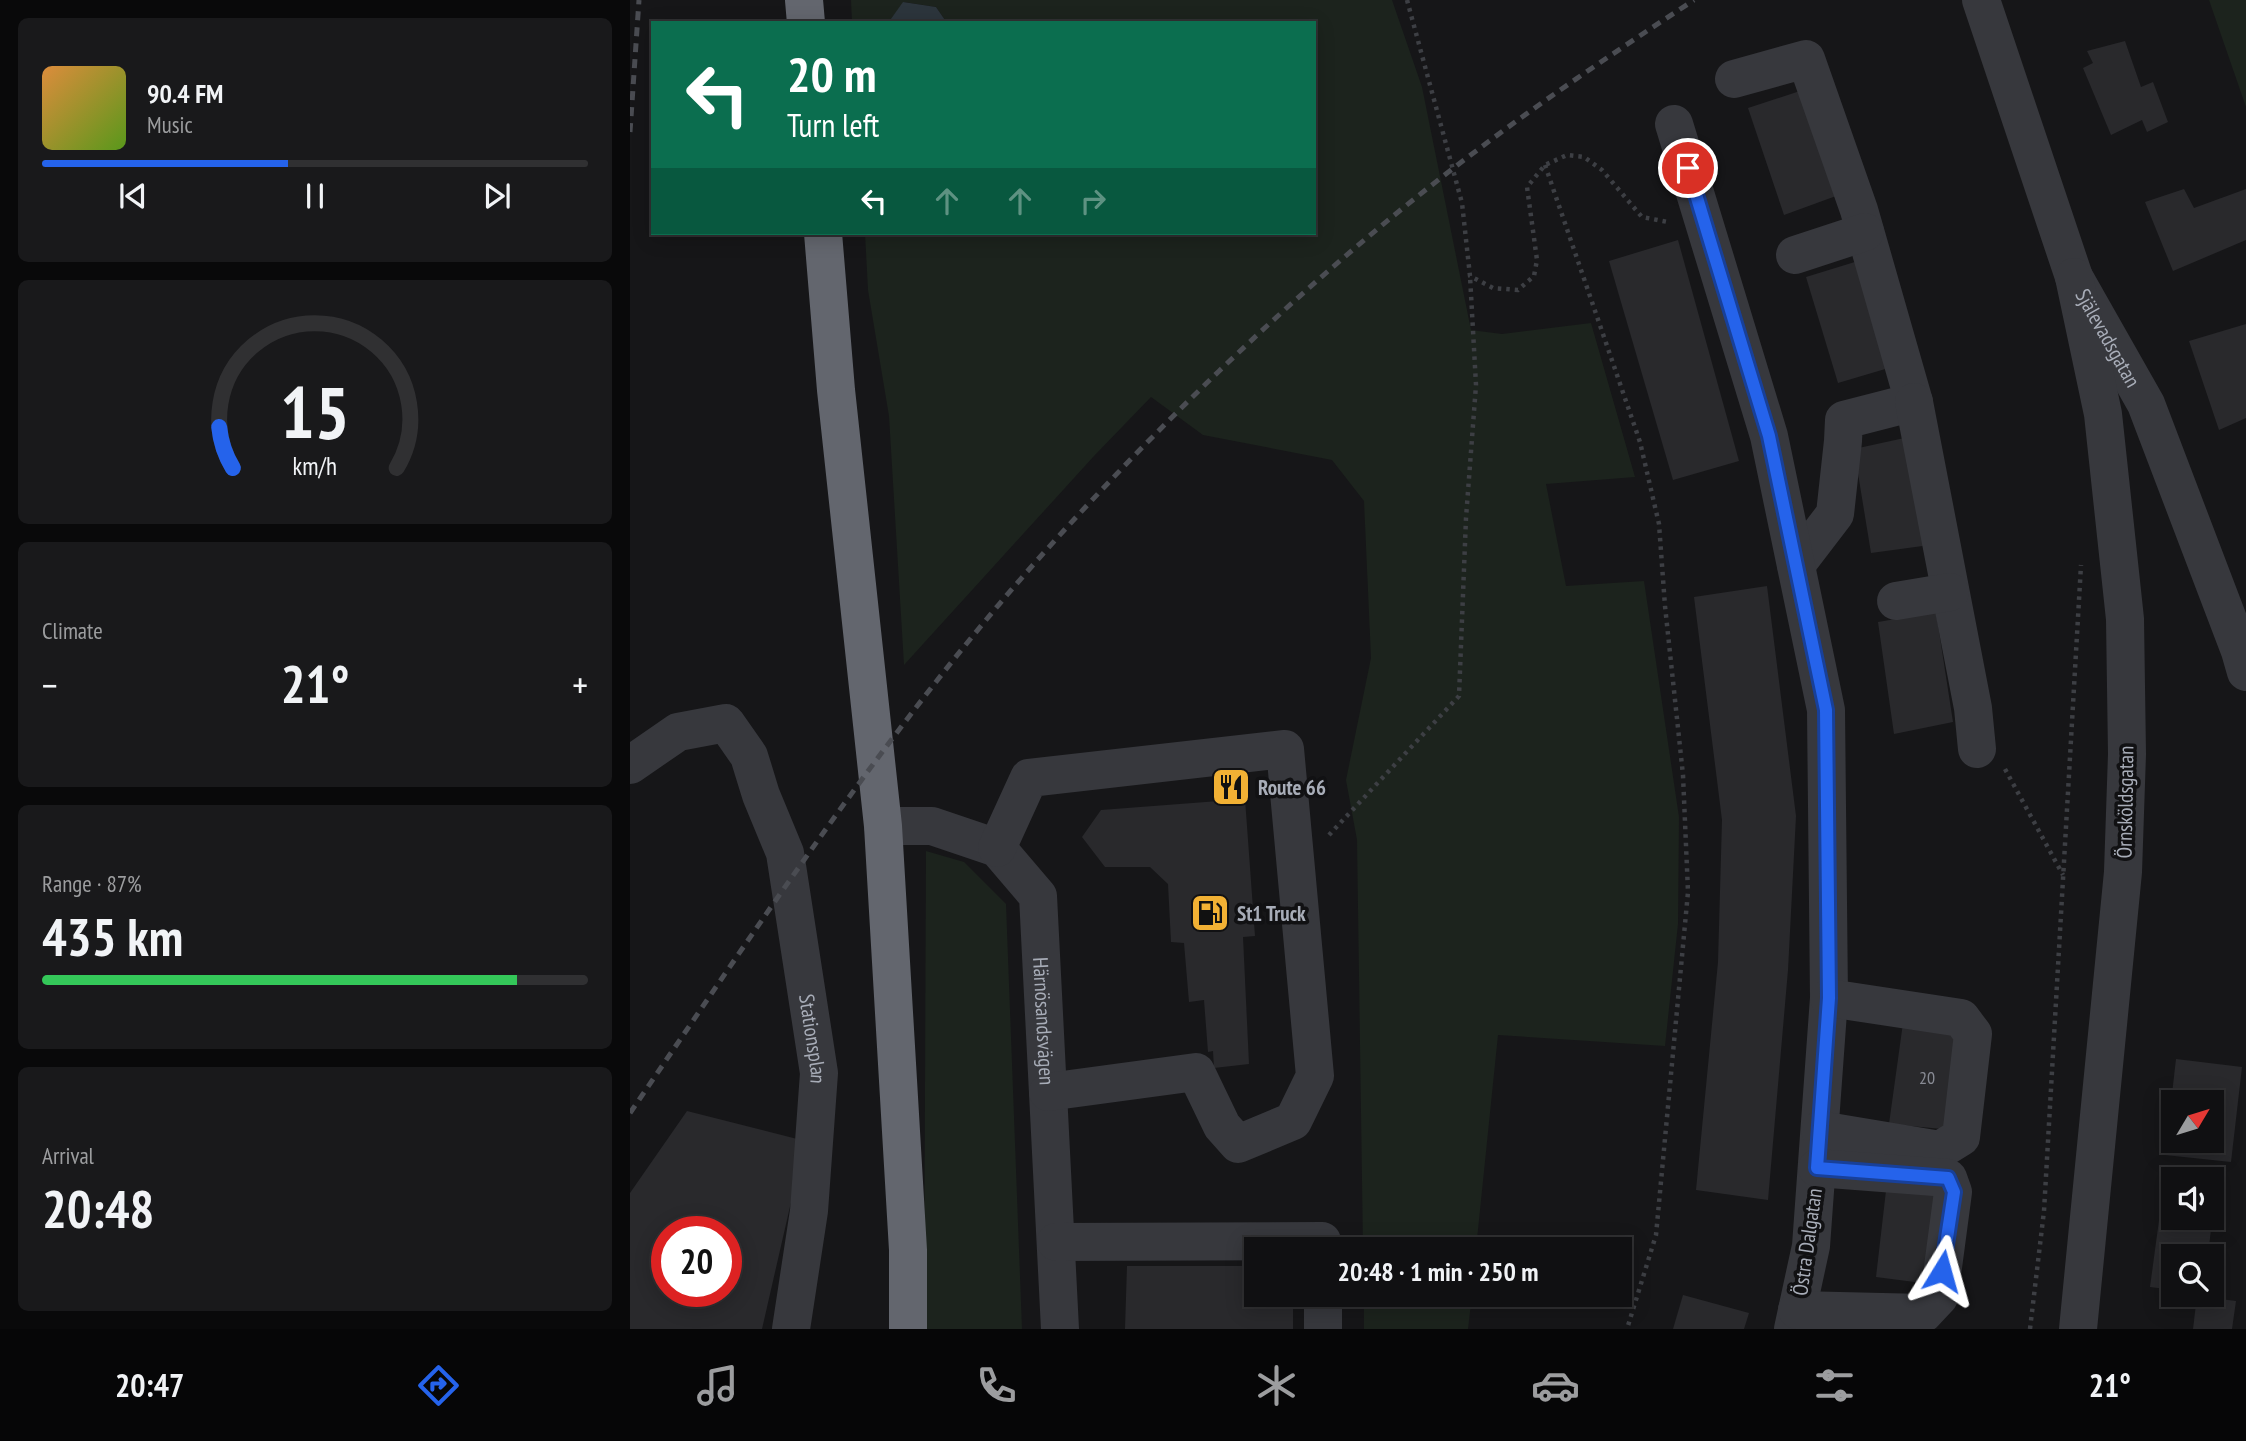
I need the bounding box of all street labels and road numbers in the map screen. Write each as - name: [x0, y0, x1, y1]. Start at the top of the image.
- street label: Själevadsgatan: [2070, 284, 2147, 392]
- street label: Örnsköldsgatan: [2111, 745, 2139, 859]
- street label: Härnösandsvägen: [1028, 956, 1061, 1086]
- street label: Stationsplan: [793, 992, 833, 1085]
- street label: Östra Dalgatan: [1786, 1187, 1828, 1297]

